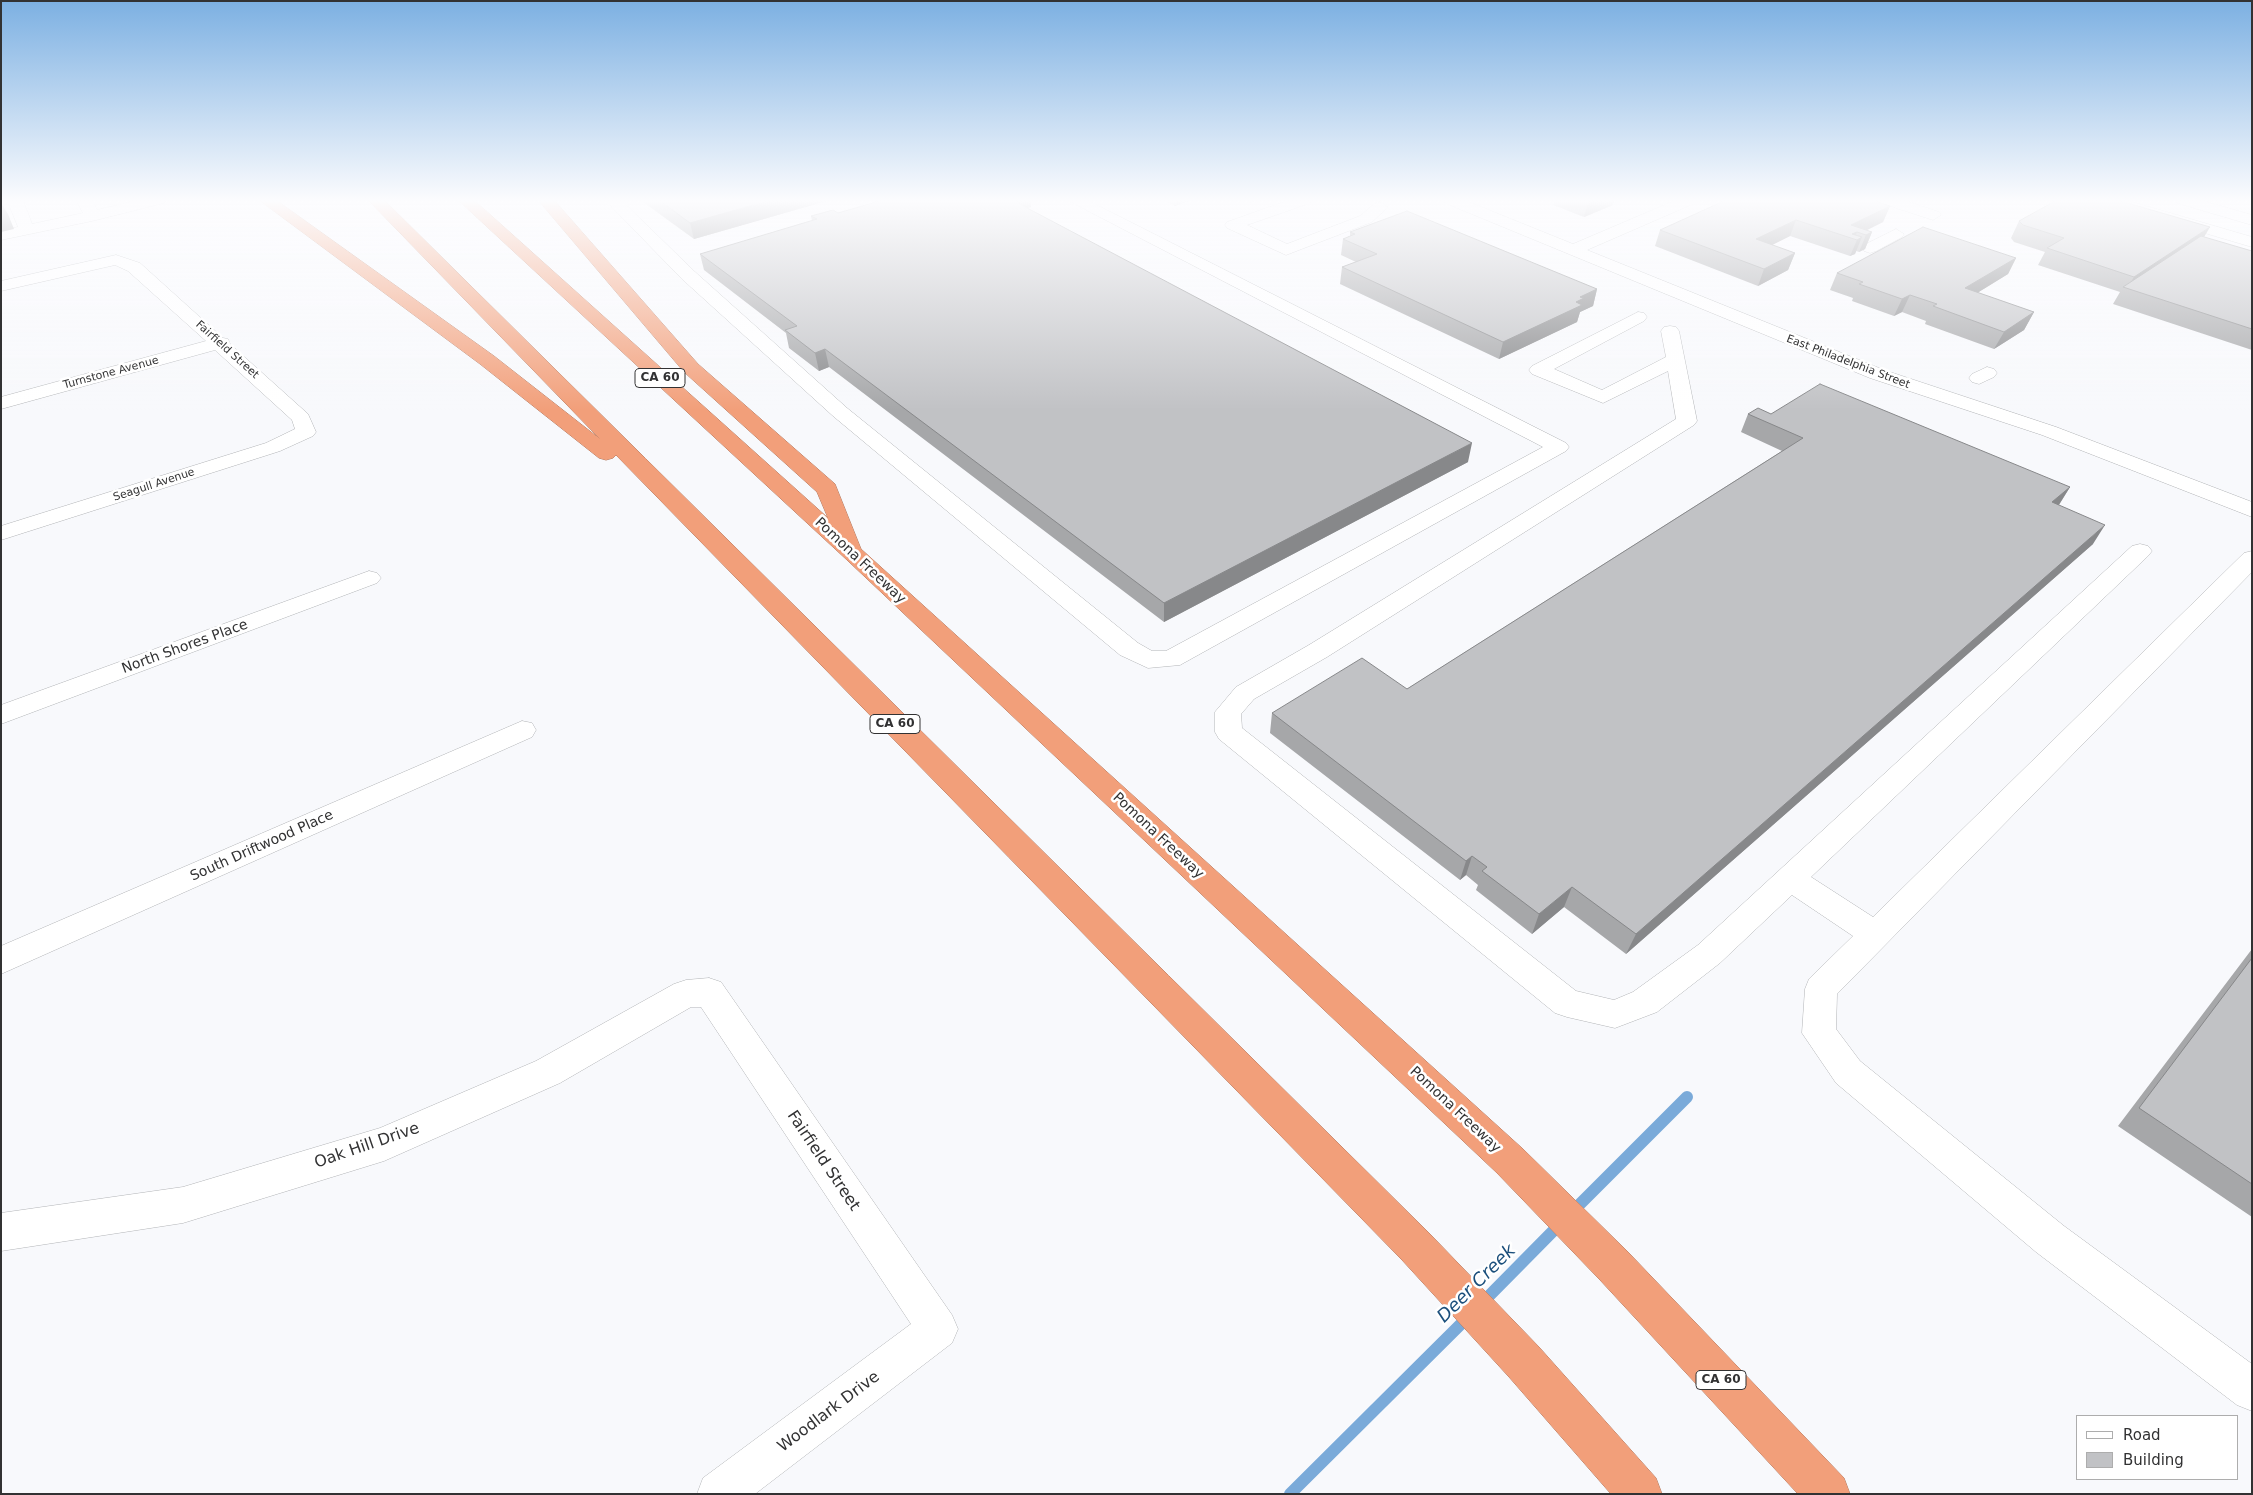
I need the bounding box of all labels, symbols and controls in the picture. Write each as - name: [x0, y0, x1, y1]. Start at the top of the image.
- street label: Fairfield Street: [193, 318, 261, 382]
- street label: East Philadelphia Street: [1784, 332, 1912, 392]
- street label: Turnstone Avenue: [62, 354, 160, 392]
- road number: CA 60: [635, 368, 685, 388]
- street label: Seagull Avenue: [112, 466, 196, 504]
- street label: Pomona Freeway: [811, 514, 909, 608]
- street label: North Shores Place: [120, 616, 250, 678]
- road number: CA 60: [870, 714, 920, 734]
- street label: Pomona Freeway: [1109, 789, 1207, 883]
- street label: South Driftwood Place: [188, 807, 336, 885]
- street label: Pomona Freeway: [1406, 1063, 1504, 1157]
- street label: Fairfield Street: [782, 1107, 864, 1215]
- street label: Oak Hill Drive: [312, 1119, 422, 1173]
- water label: Deer Creek: [1433, 1240, 1521, 1328]
- street label: Woodlark Drive: [774, 1367, 884, 1457]
- road number: CA 60: [1696, 1370, 1746, 1390]
- legend: [2076, 1415, 2238, 1480]
- text: Road: [2123, 1426, 2161, 1444]
- text: Building: [2123, 1451, 2184, 1469]

